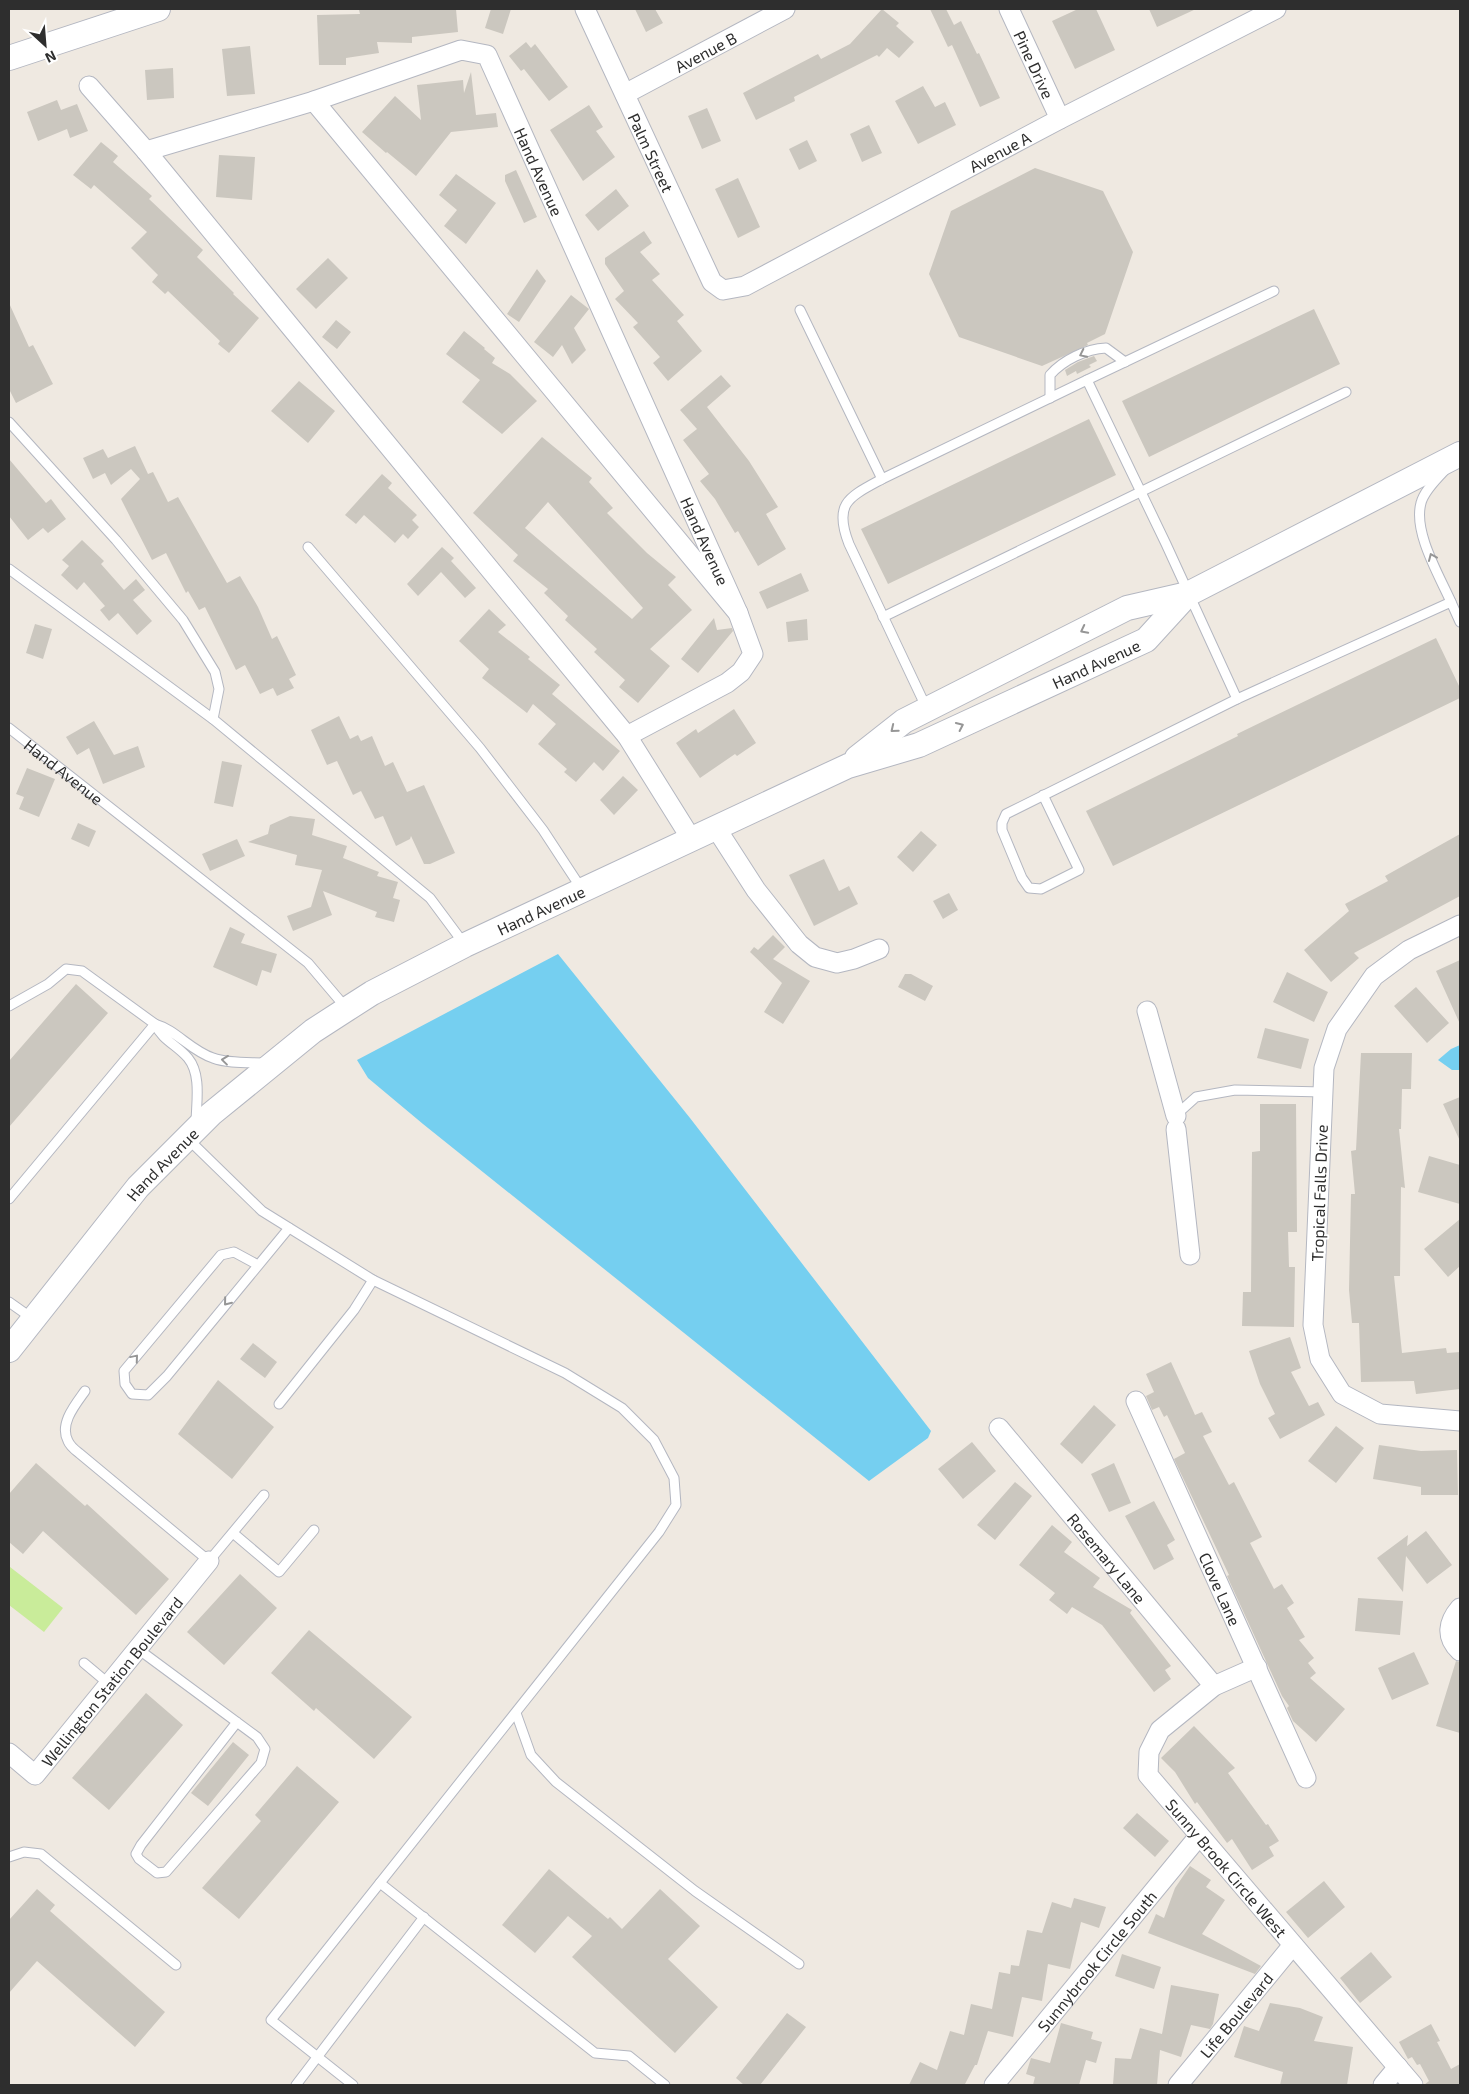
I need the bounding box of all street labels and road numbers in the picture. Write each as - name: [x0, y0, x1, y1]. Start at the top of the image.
- street label: Avenue B: [671, 27, 739, 75]
- street label: Pine Drive: [1011, 27, 1059, 101]
- street label: Palm Street: [625, 110, 678, 195]
- street label: Hand Avenue: [511, 124, 567, 219]
- street label: Avenue A: [965, 127, 1033, 175]
- street label: Hand Avenue: [677, 494, 734, 588]
- street label: Hand Avenue: [1049, 635, 1143, 692]
- street label: Hand Avenue: [21, 734, 107, 808]
- street label: Hand Avenue: [494, 881, 588, 938]
- street label: Hand Avenue: [122, 1123, 202, 1204]
- street label: Tropical Falls Drive: [1307, 1124, 1331, 1262]
- street label: Rosemary Lane: [1064, 1509, 1150, 1607]
- street label: Clove Lane: [1196, 1549, 1245, 1628]
- street label: Wellington Station Boulevard: [37, 1592, 186, 1770]
- street label: Sunny Brook Circle West: [1163, 1794, 1291, 1941]
- street label: Sunnybrook Circle South: [1033, 1886, 1160, 2035]
- street label: Life Boulevard: [1195, 1968, 1276, 2061]

